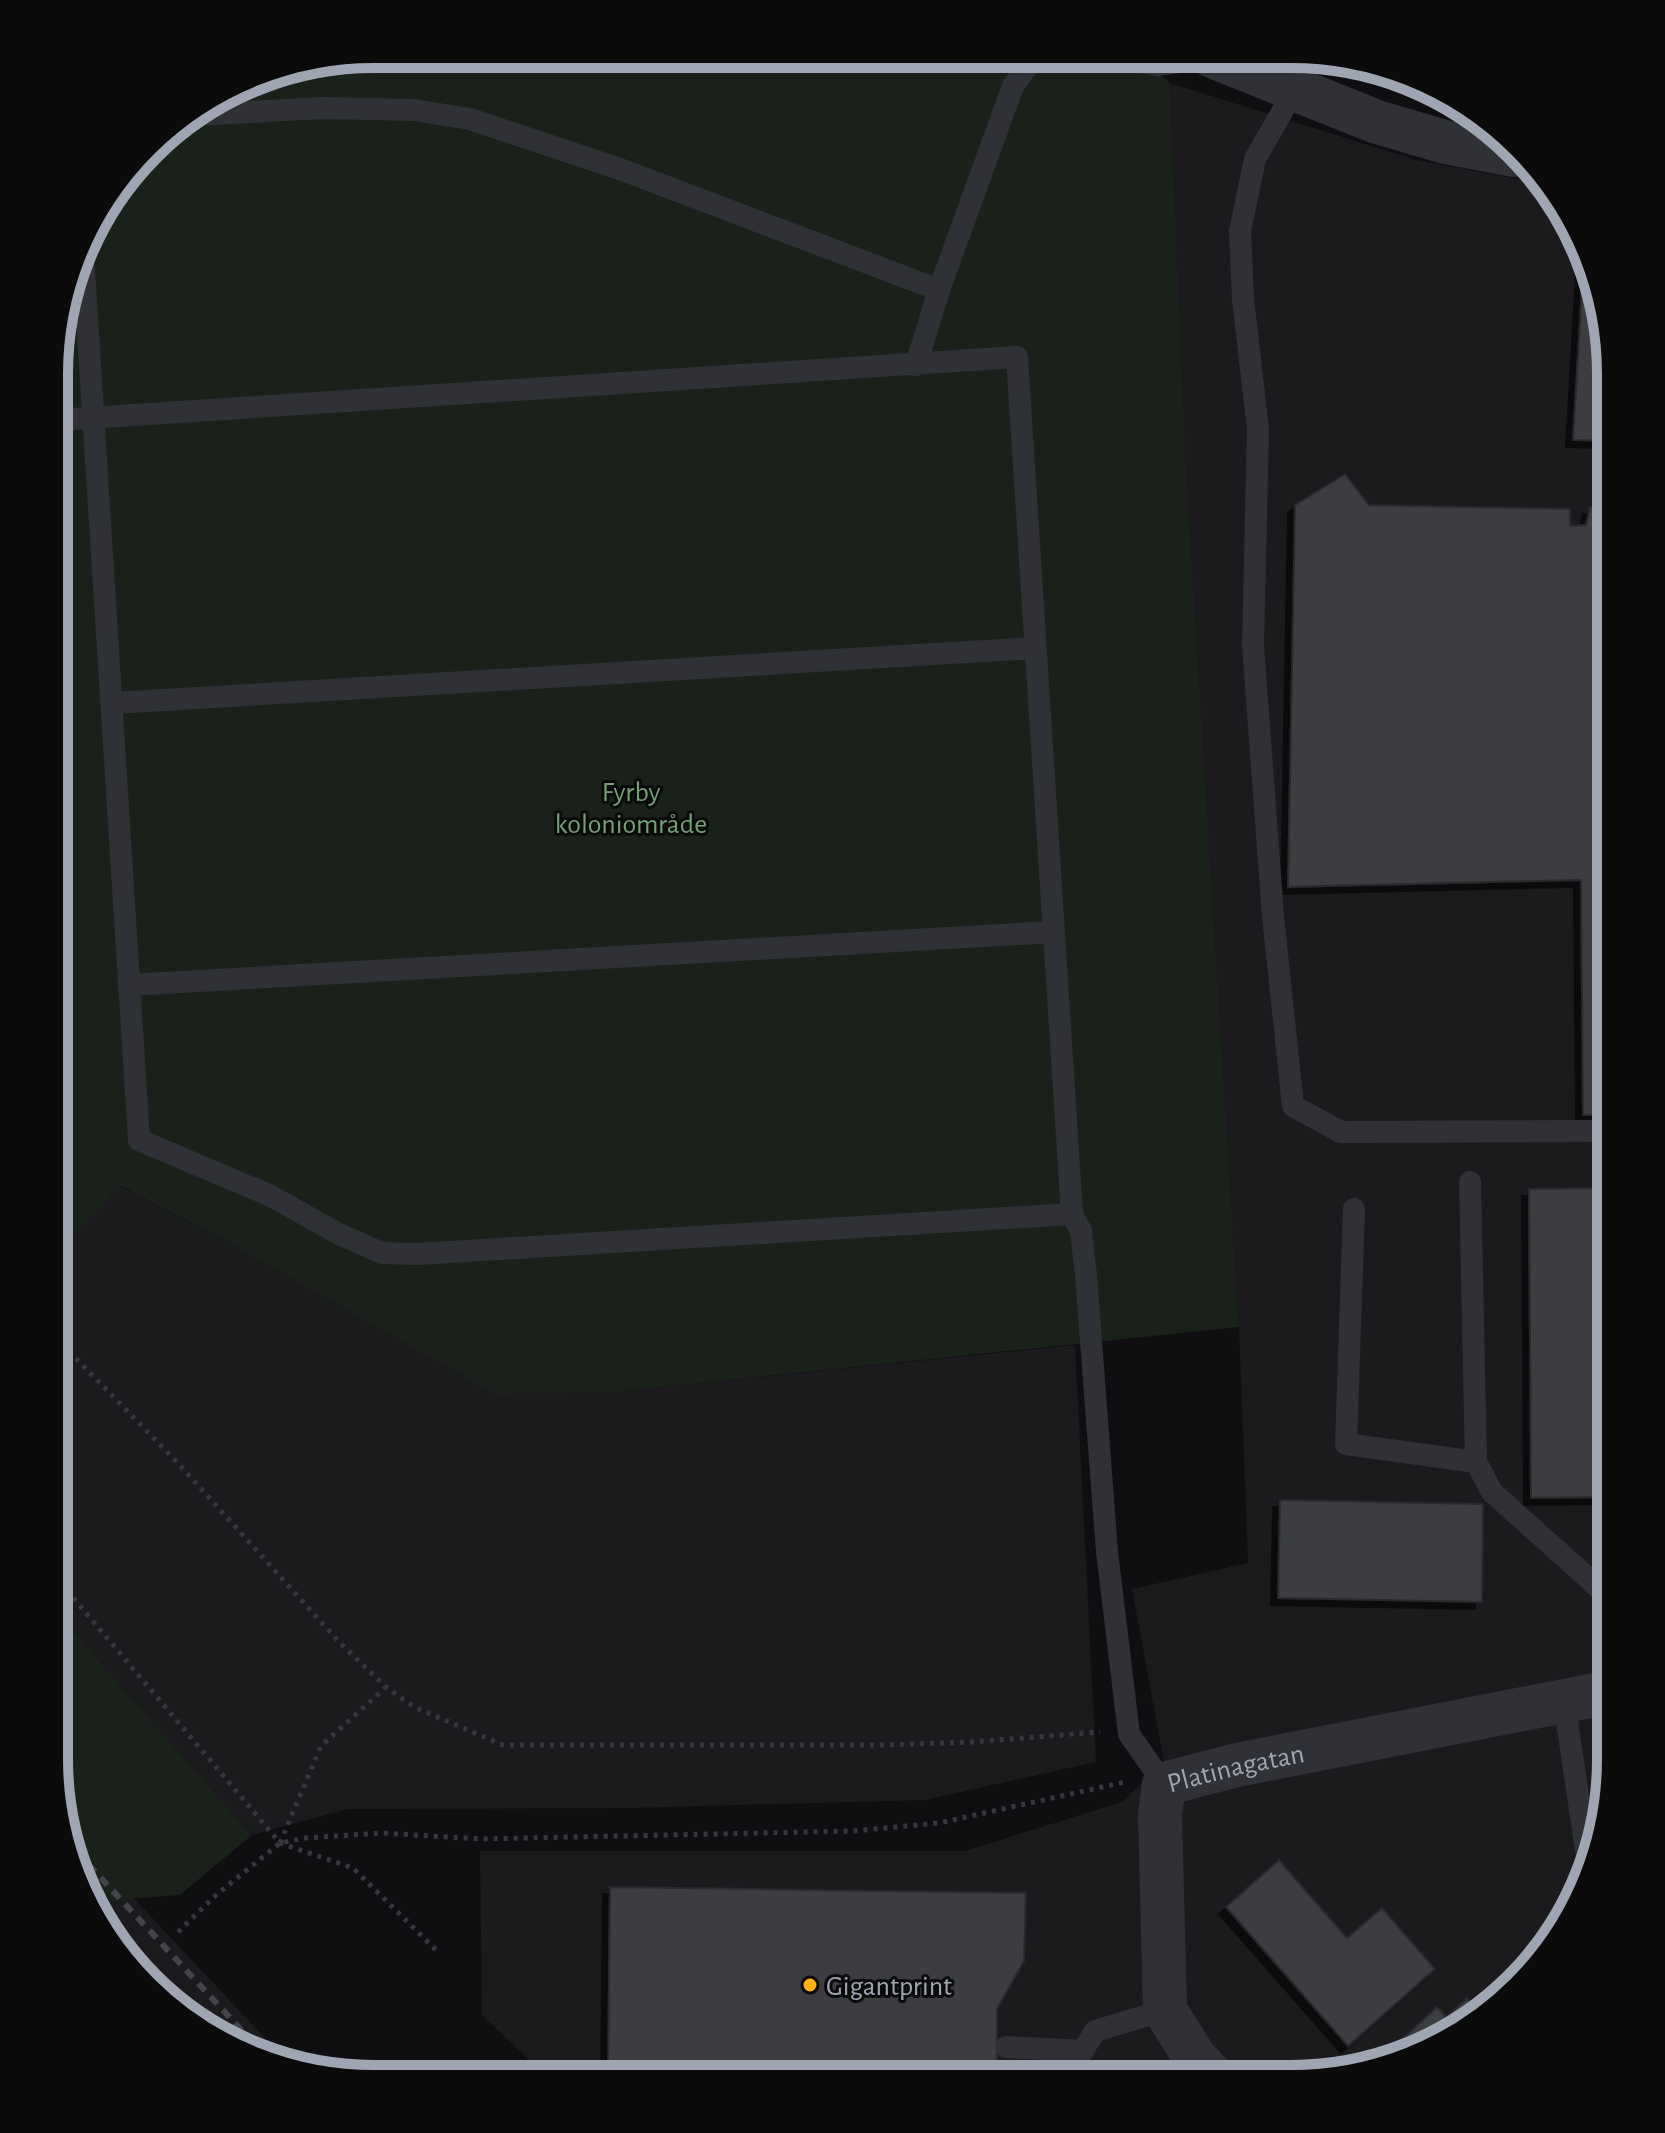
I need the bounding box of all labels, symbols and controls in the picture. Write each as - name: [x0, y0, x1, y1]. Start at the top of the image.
- park label: Fyrby koloniområde: [555, 779, 707, 839]
- street label: Platinagatan: [1164, 1740, 1307, 1799]
- place label: Gigantprint: [826, 1973, 952, 2001]
- marker: Gigantprint: [801, 1976, 819, 1994]

